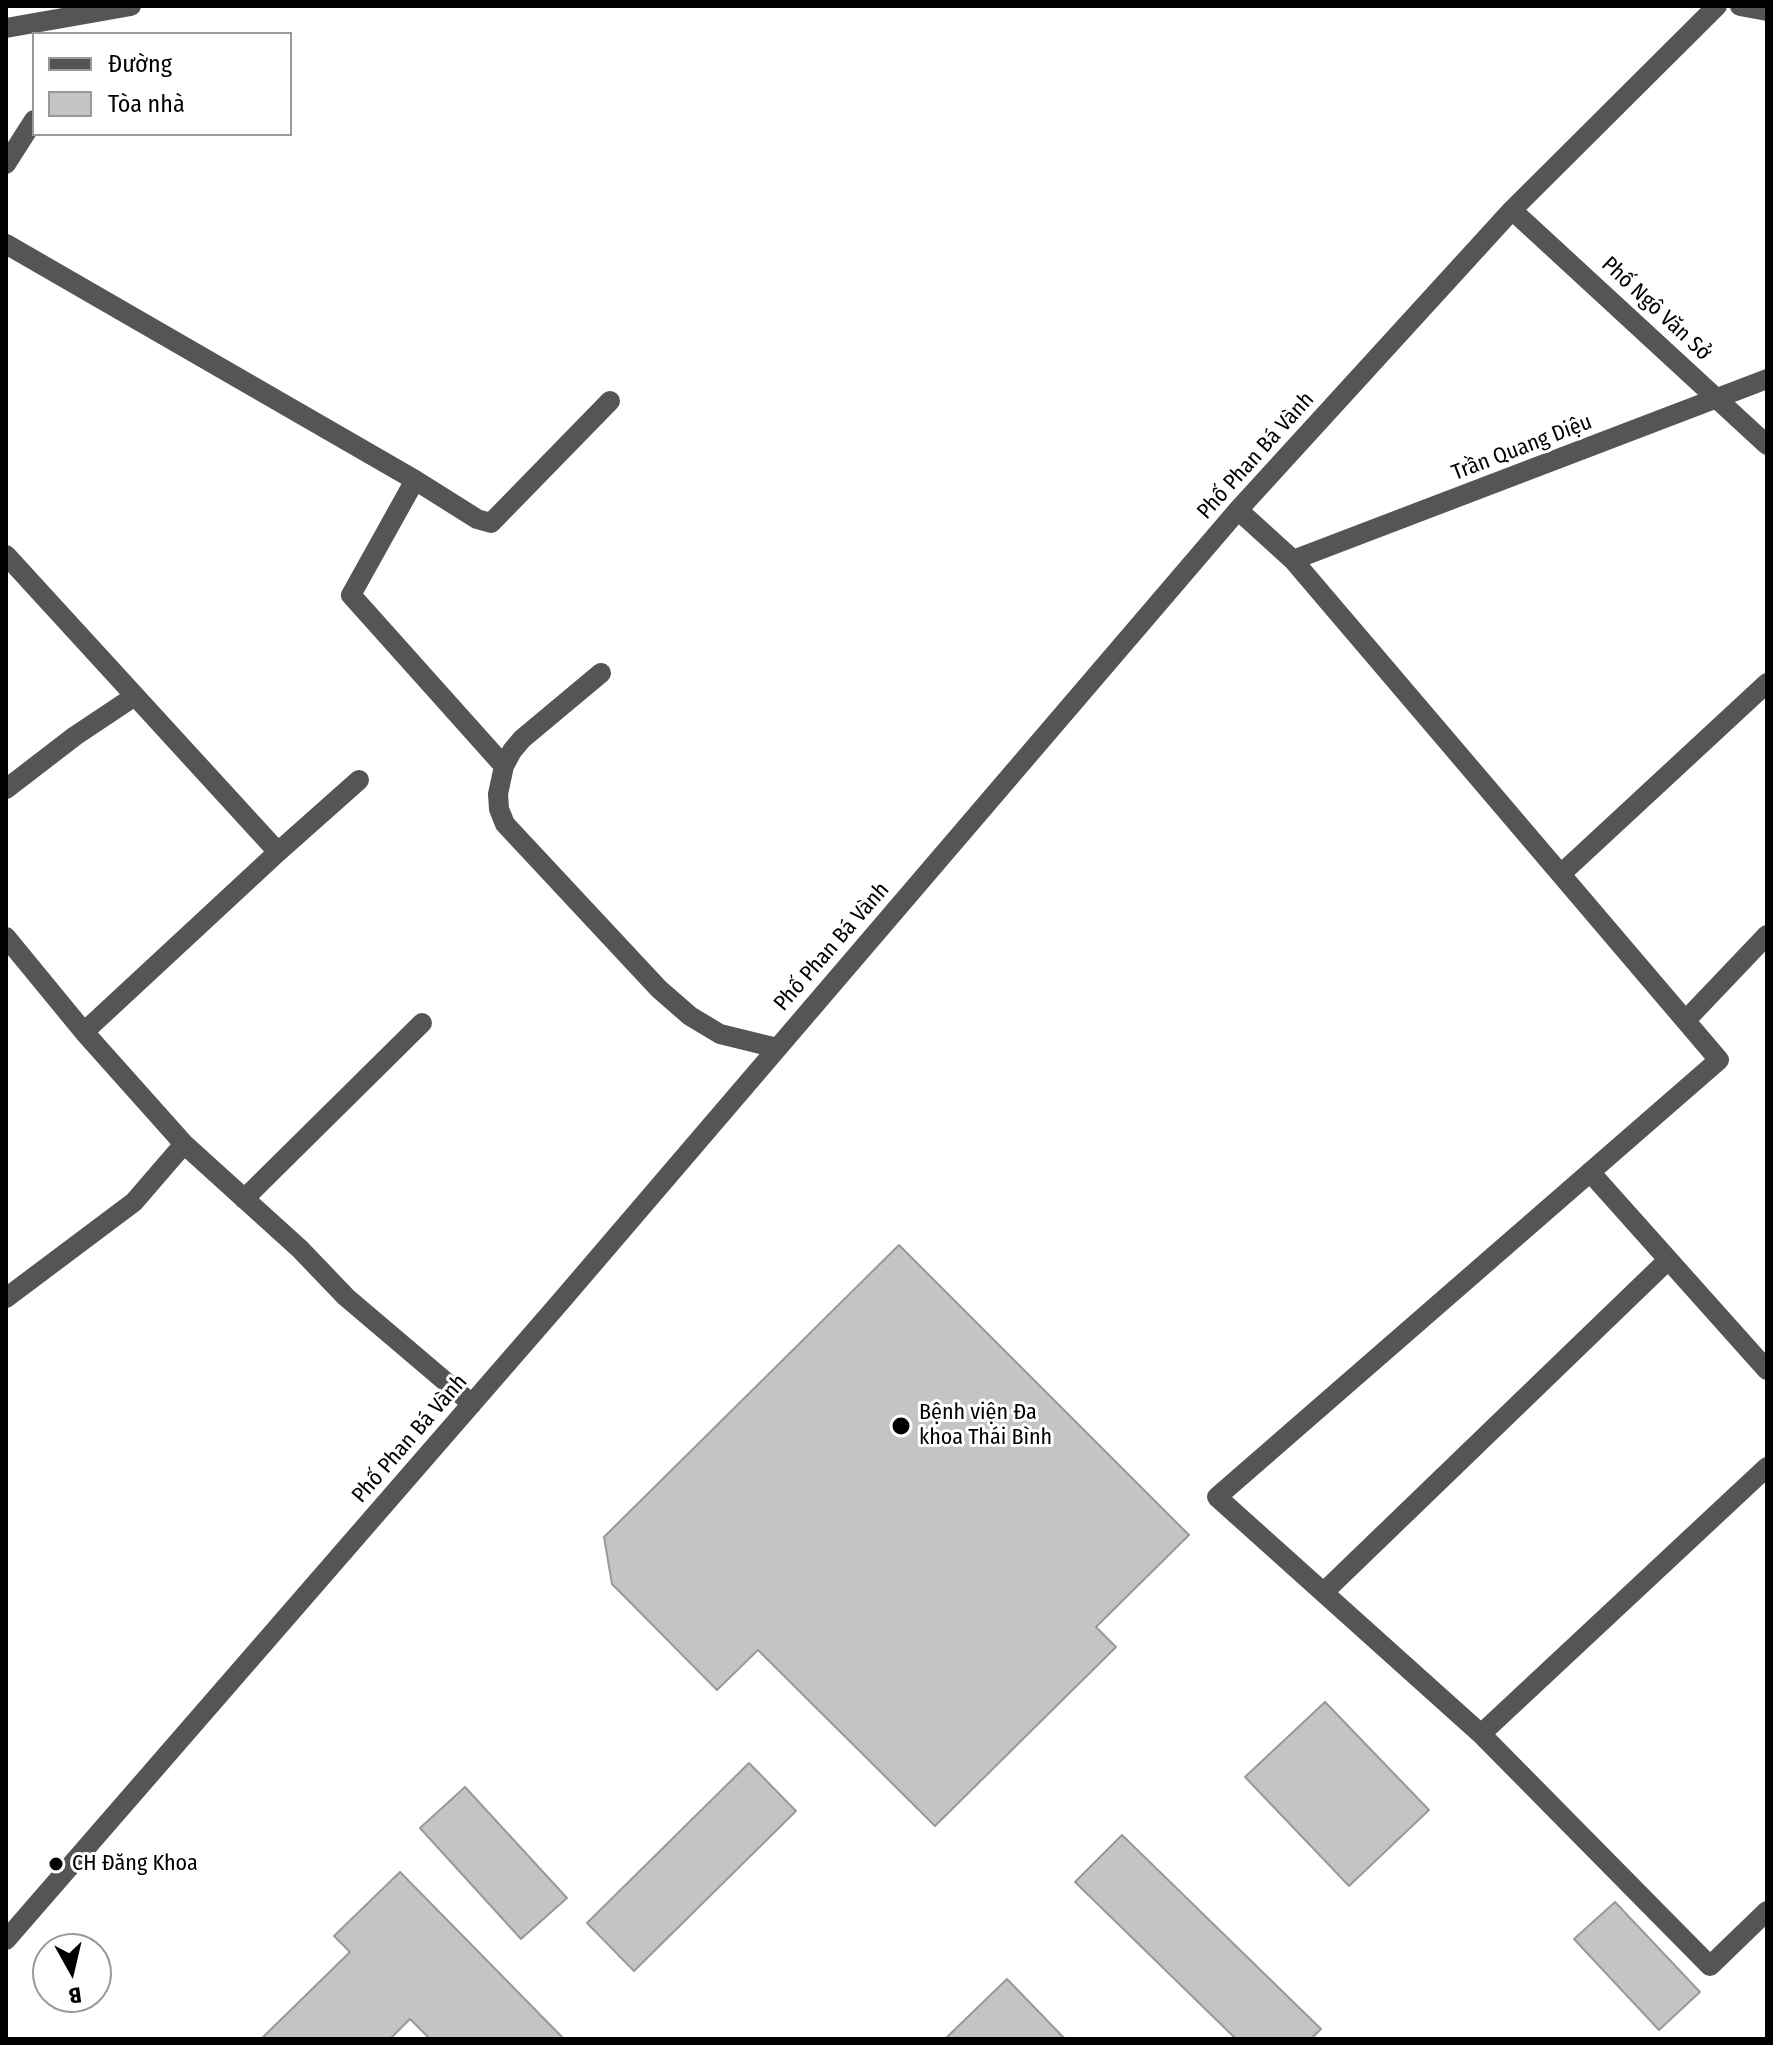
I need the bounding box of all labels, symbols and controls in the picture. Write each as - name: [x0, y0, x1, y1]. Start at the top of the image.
- legend: [32, 32, 292, 136]
- text: Đường: [108, 50, 172, 78]
- text: Tòa nhà: [108, 90, 185, 118]
- street label: Phố Ngô Văn Sở: [1596, 252, 1716, 366]
- street label: Phố Phan Bá Vành: [1192, 387, 1320, 525]
- street label: Trần Quang Diệu: [1448, 409, 1596, 487]
- street label: Phố Phan Bá Vành: [769, 877, 895, 1017]
- street label: Phố Phan Bá Vành: [347, 1369, 473, 1509]
- place label: Bệnh viện Đa khoa Thái Bình: [919, 1400, 1052, 1452]
- marker: Bệnh viện Đa khoa Thái Bình: [890, 1415, 912, 1437]
- place label: CH Đăng Khoa: [72, 1851, 198, 1877]
- marker: CH Đăng Khoa: [47, 1855, 65, 1873]
- north arrow: [32, 1933, 112, 2013]
- text: B: [67, 1981, 83, 2010]

